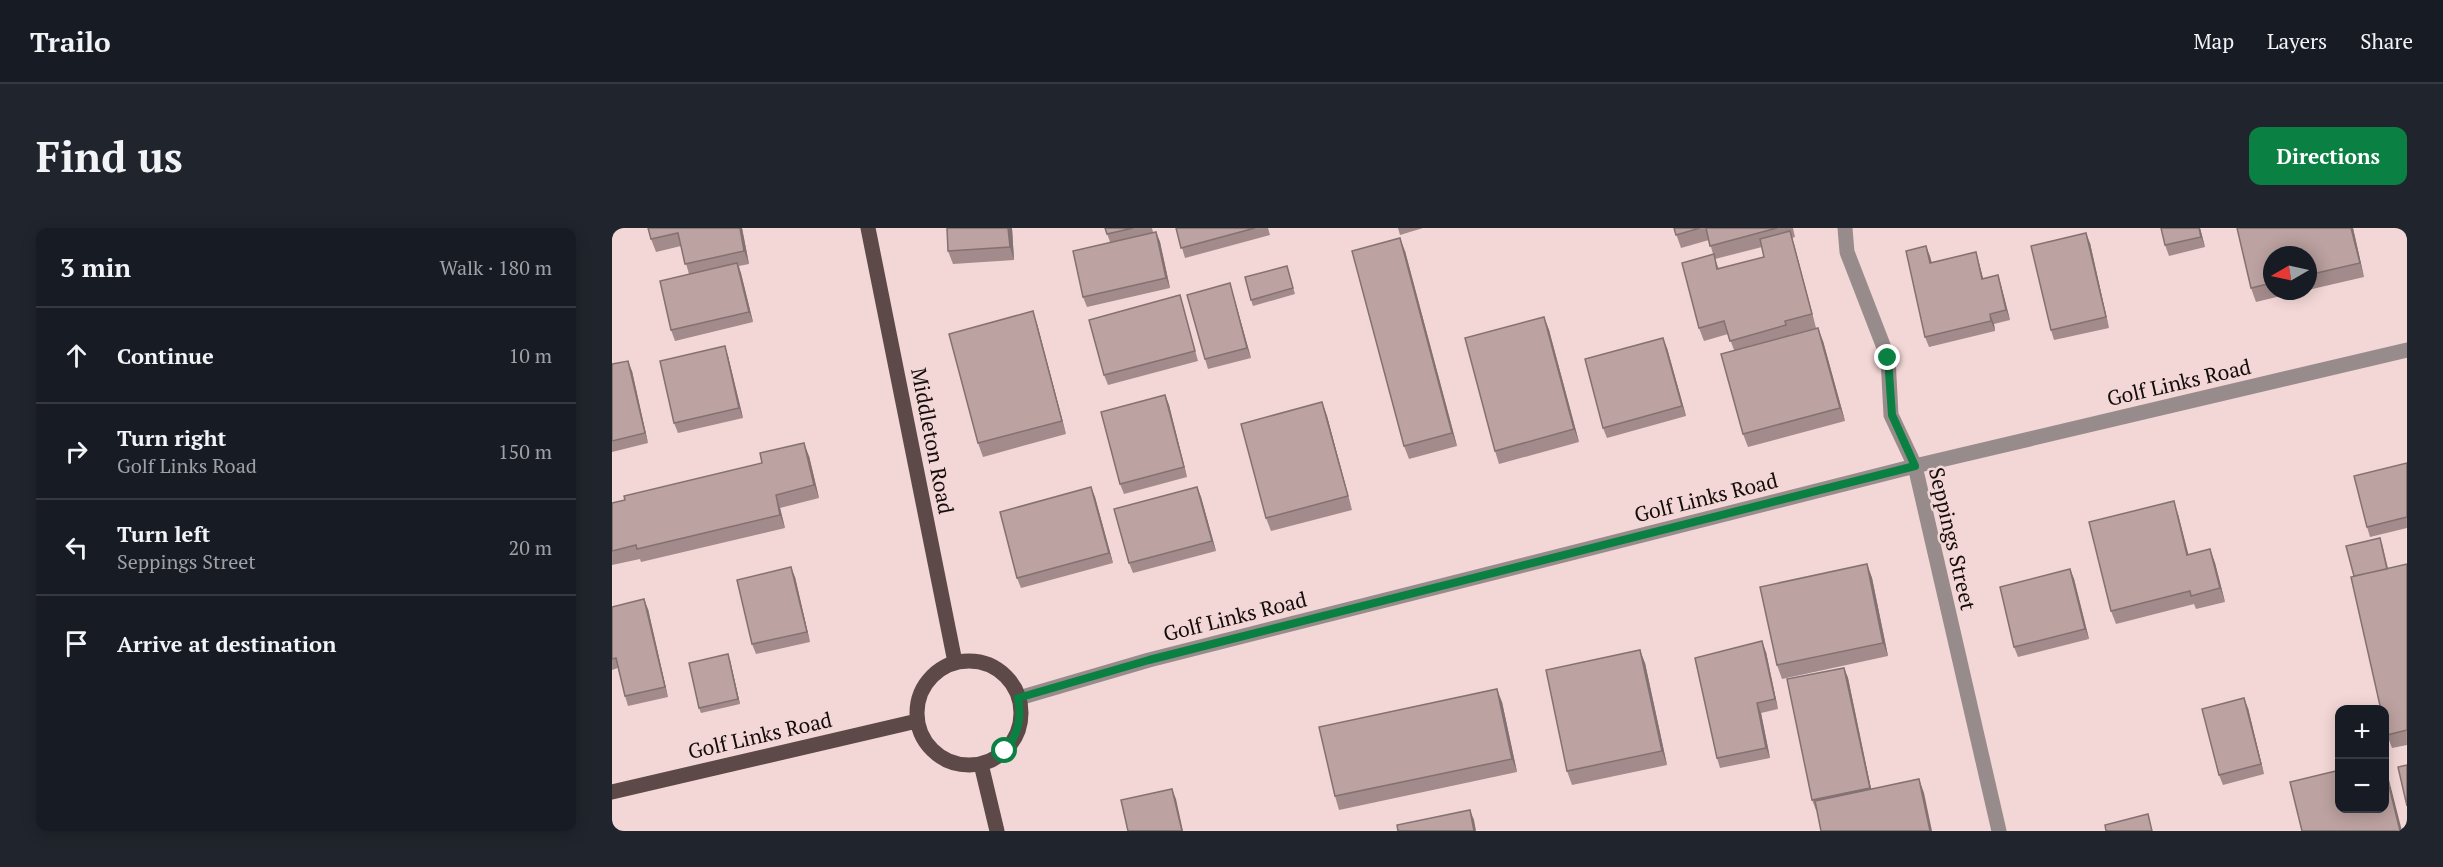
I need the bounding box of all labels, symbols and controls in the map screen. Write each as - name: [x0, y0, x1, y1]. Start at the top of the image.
- text: Trailo: [30, 23, 111, 60]
- text: Map: [2193, 27, 2234, 55]
- text: Layers: [2267, 27, 2327, 55]
- text: Share: [2360, 27, 2413, 55]
- button: Directions: [2249, 127, 2407, 185]
- text: Find us: [36, 128, 183, 184]
- north arrow: [2263, 246, 2317, 300]
- text: 3 min: [60, 250, 131, 284]
- text: Walk · 180 m: [440, 254, 552, 281]
- icon: ahead: [60, 339, 93, 372]
- text: Continue: [117, 341, 214, 370]
- text: 10 m: [509, 342, 552, 369]
- route end: [1874, 344, 1900, 370]
- street label: Golf Links Road: [2104, 352, 2254, 412]
- street label: Middleton Road: [905, 365, 961, 517]
- text: Turn right: [117, 423, 226, 452]
- icon: right: [60, 435, 93, 468]
- text: 150 m: [498, 438, 552, 465]
- text: Golf Links Road: [117, 452, 257, 479]
- street label: Seppings Street: [1923, 465, 1983, 613]
- street label: Golf Links Road: [1631, 466, 1781, 528]
- text: Turn left: [117, 519, 210, 548]
- icon: left: [60, 531, 93, 564]
- text: 20 m: [509, 534, 552, 561]
- text: Seppings Street: [117, 548, 256, 575]
- street label: Golf Links Road: [1160, 585, 1310, 647]
- icon: arrive: [60, 627, 93, 660]
- text: Arrive at destination: [117, 629, 336, 658]
- street label: Golf Links Road: [685, 705, 835, 765]
- map controls: [2335, 705, 2389, 813]
- button: +: [2335, 705, 2389, 759]
- route start: [991, 737, 1017, 763]
- button: −: [2335, 759, 2389, 813]

